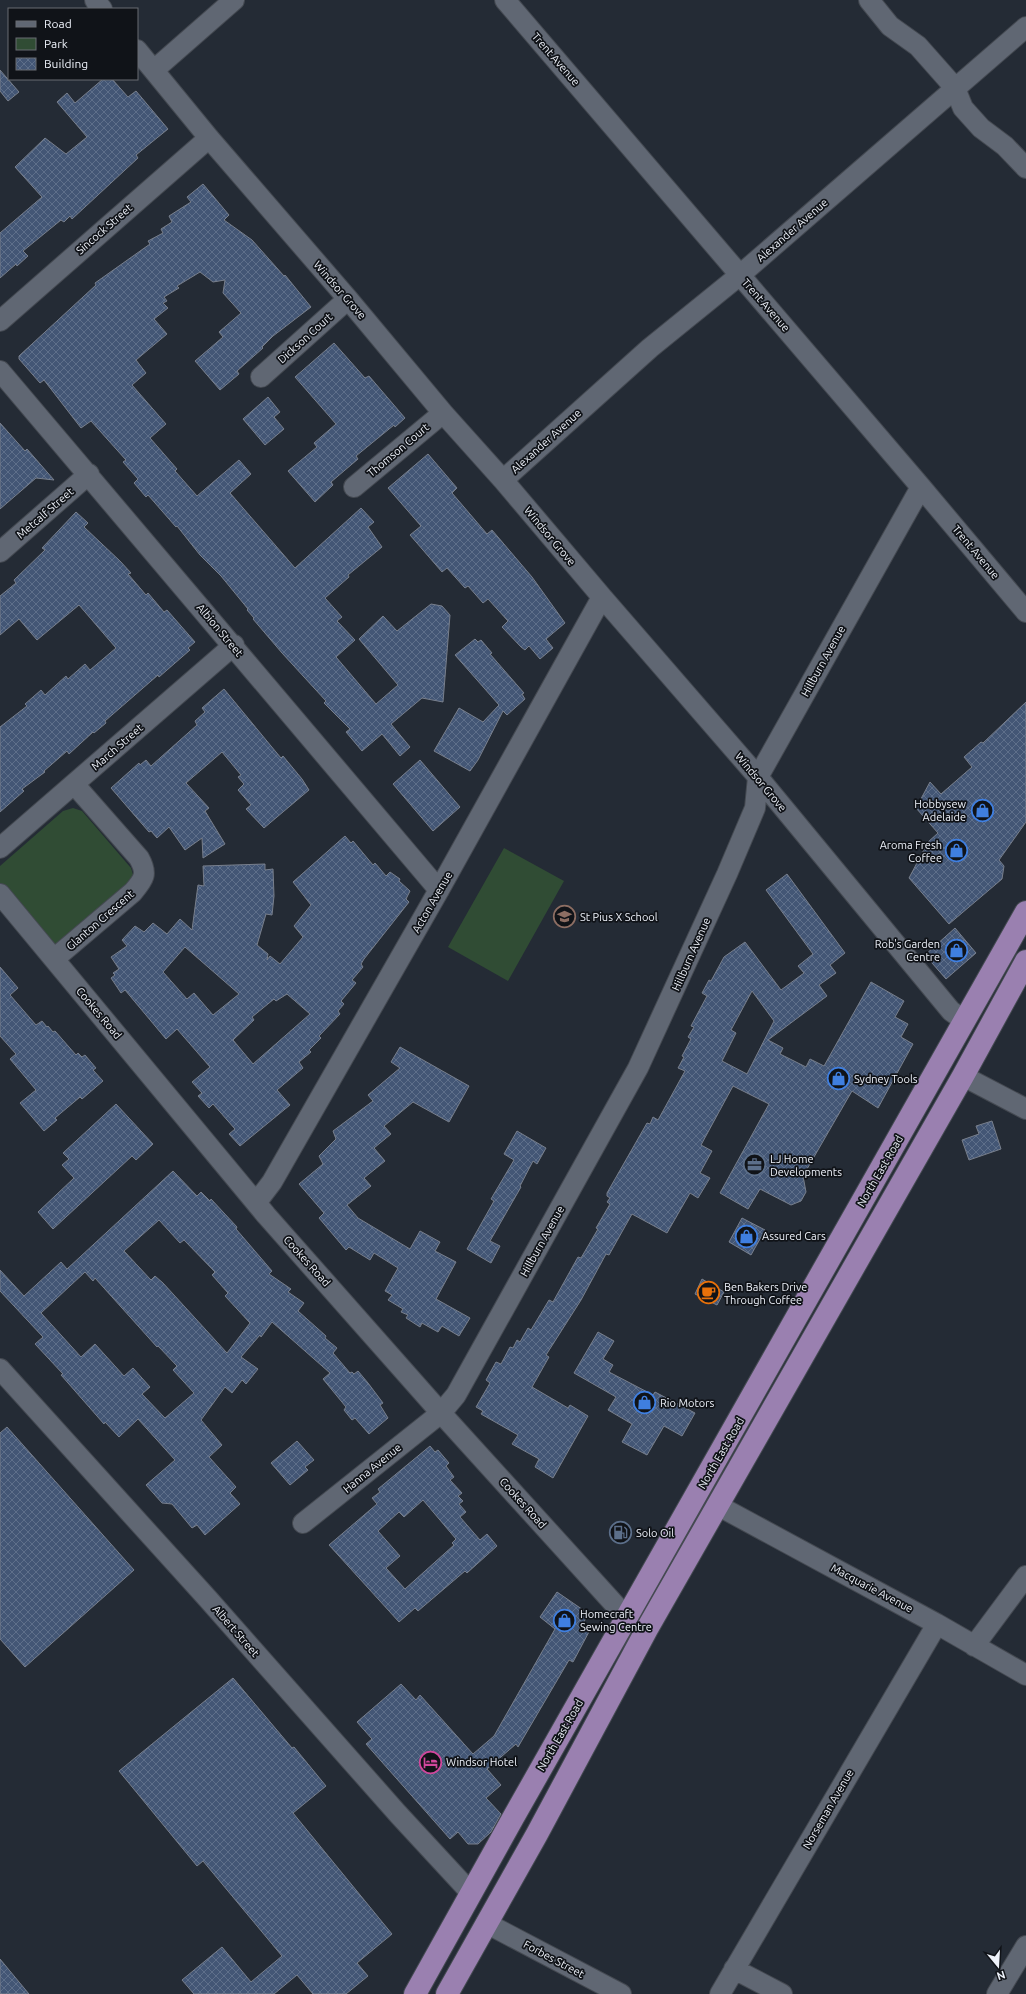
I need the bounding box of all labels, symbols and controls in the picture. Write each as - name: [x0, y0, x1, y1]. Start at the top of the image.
- legend: [8, 8, 138, 80]
- text: Road: [44, 17, 72, 30]
- street label: Trent Avenue: [530, 30, 582, 88]
- text: Park: [44, 37, 68, 50]
- text: Building: [44, 57, 88, 70]
- street label: Alexander Avenue: [754, 196, 830, 264]
- street label: Sincock Street: [74, 201, 135, 257]
- street label: Windsor Grove: [312, 259, 368, 321]
- street label: Trent Avenue: [740, 276, 792, 334]
- street label: Dickson Court: [275, 310, 335, 366]
- street label: Alexander Avenue: [509, 406, 583, 476]
- street label: Thomson Court: [365, 420, 432, 479]
- street label: Metcalf Street: [14, 485, 76, 541]
- street label: Windsor Grove: [522, 504, 578, 568]
- street label: Trent Avenue: [950, 523, 1002, 581]
- street label: Albion Street: [194, 601, 246, 659]
- street label: Hillburn Avenue: [799, 624, 847, 698]
- street label: March Street: [89, 721, 146, 773]
- street label: Windsor Grove: [733, 750, 789, 814]
- shop icon: Hobbysew Adelaide: [969, 797, 995, 823]
- place label: Hobbysew Adelaide: [914, 798, 966, 823]
- shop icon: Aroma Fresh Coffee: [944, 838, 970, 864]
- place label: Aroma Fresh Coffee: [880, 839, 942, 864]
- street label: Acton Avenue: [410, 869, 454, 935]
- street label: Glanton Crescent: [64, 887, 137, 952]
- school or university icon: St Pius X School: [551, 904, 577, 930]
- place label: St Pius X School: [580, 911, 658, 923]
- street label: Hillburn Avenue: [669, 916, 713, 992]
- shop icon: Rob's Garden Centre: [943, 937, 969, 963]
- place label: Rob's Garden Centre: [875, 938, 940, 963]
- street label: Cookes Road: [74, 985, 124, 1041]
- shop icon: Sydney Tools: [826, 1066, 852, 1092]
- place label: Sydney Tools: [854, 1073, 918, 1085]
- street label: North East Road: [855, 1133, 905, 1209]
- office icon: LJ Home Developments: [741, 1152, 767, 1178]
- place label: LJ Home Developments: [770, 1153, 842, 1178]
- street label: Hillburn Avenue: [518, 1204, 566, 1278]
- shop icon: Assured Cars: [734, 1223, 760, 1249]
- place label: Assured Cars: [762, 1230, 826, 1242]
- street label: Cookes Road: [281, 1233, 333, 1289]
- cafe icon: Ben Bakers Drive Through Coffee: [696, 1280, 722, 1306]
- place label: Ben Bakers Drive Through Coffee: [724, 1281, 807, 1306]
- shop icon: Rio Motors: [631, 1390, 657, 1416]
- place label: Rio Motors: [660, 1397, 714, 1409]
- street label: North East Road: [696, 1415, 746, 1491]
- street label: Hanna Avenue: [341, 1441, 403, 1495]
- street label: Cookes Road: [497, 1475, 549, 1531]
- fuel station icon: Solo Oil: [607, 1520, 633, 1546]
- place label: Solo Oil: [636, 1527, 674, 1539]
- street label: Macquarie Avenue: [829, 1561, 915, 1615]
- street label: Albert Street: [210, 1603, 262, 1660]
- shop icon: Homecraft Sewing Centre: [551, 1607, 577, 1633]
- place label: Homecraft Sewing Centre: [580, 1608, 652, 1633]
- street label: North East Road: [535, 1697, 585, 1773]
- hotel icon: Windsor Hotel: [417, 1749, 443, 1775]
- place label: Windsor Hotel: [446, 1756, 517, 1768]
- street label: Norseman Avenue: [800, 1767, 856, 1851]
- street label: Forbes Street: [522, 1938, 587, 1980]
- north arrow: [978, 1946, 1018, 1986]
- text: N: [995, 1969, 1007, 1982]

